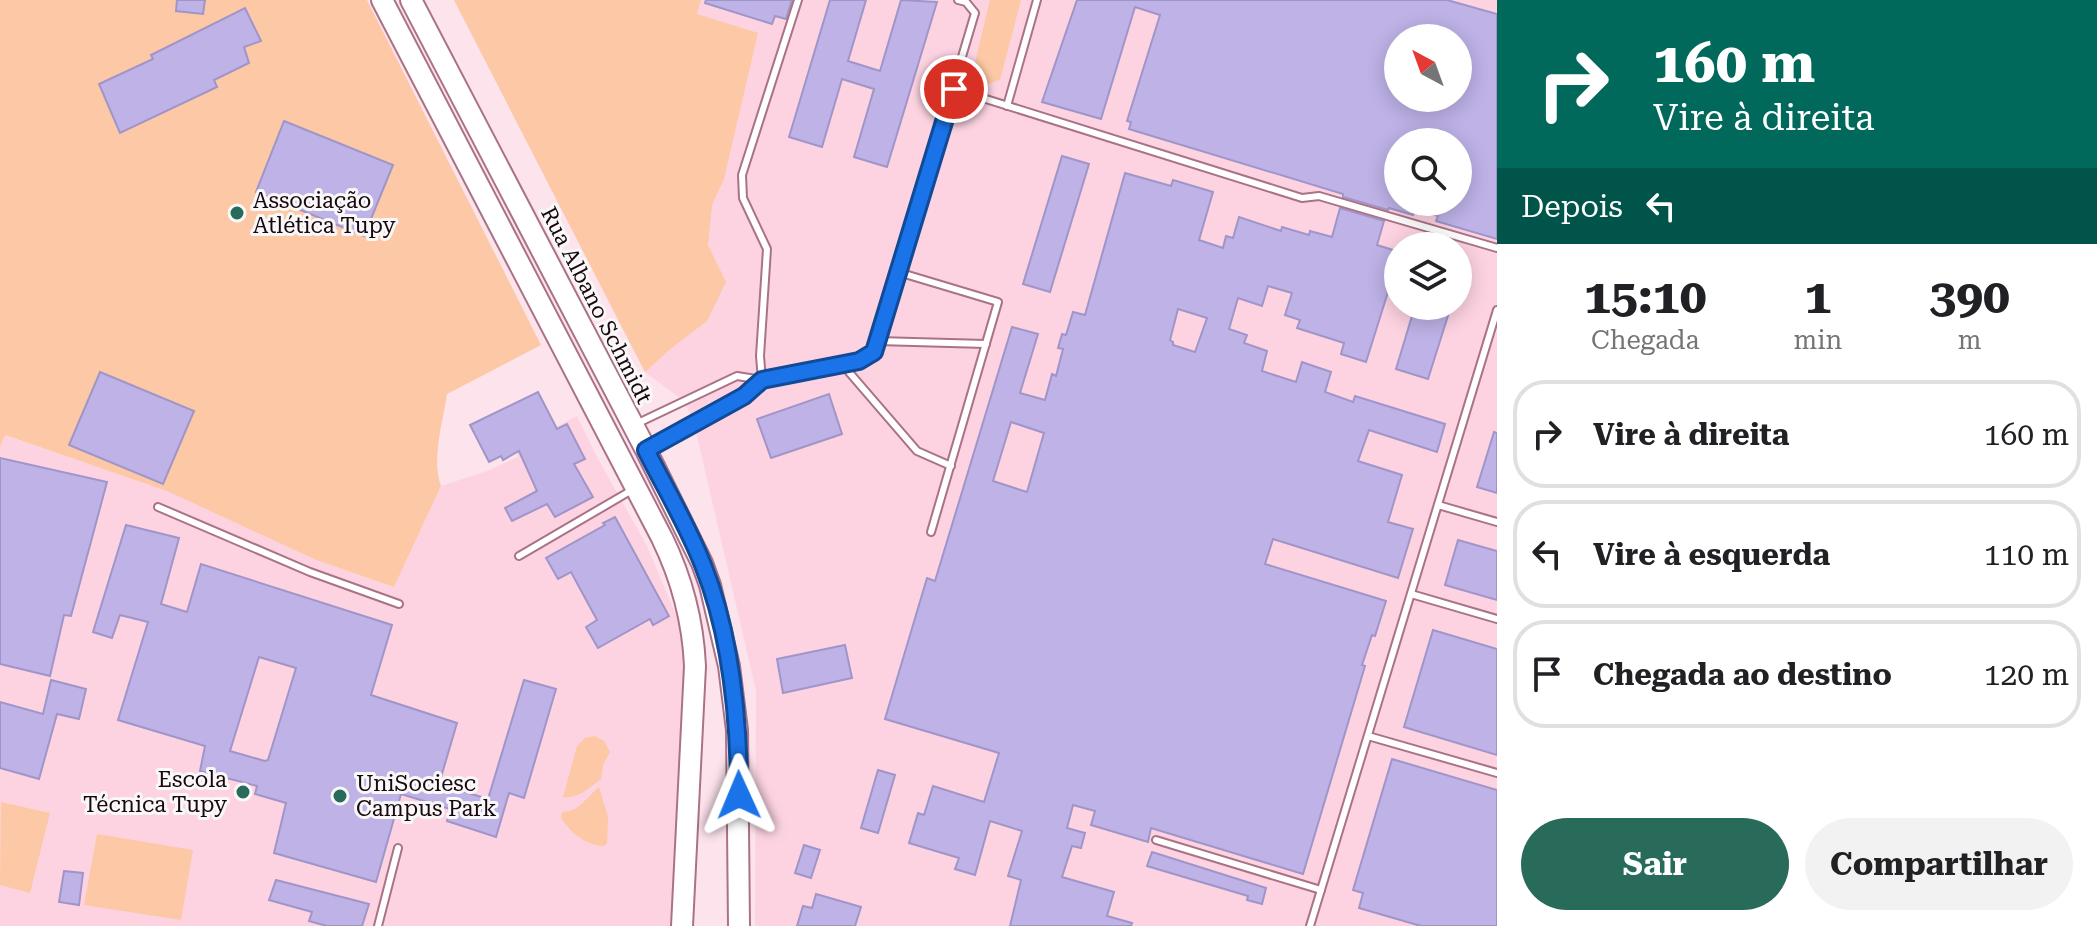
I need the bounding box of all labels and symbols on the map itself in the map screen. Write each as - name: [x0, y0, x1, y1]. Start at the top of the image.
- north arrow: [1384, 24, 1472, 112]
- pin: [920, 55, 988, 123]
- place label: Associação Atlética Tupy: [253, 188, 395, 238]
- street label: Rua Albano Schmidt: [536, 203, 657, 408]
- marker: Associação Atlética Tupy: [228, 204, 246, 222]
- position arrow: [697, 753, 781, 837]
- place label: Escola Técnica Tupy: [83, 767, 227, 817]
- place label: UniSociesc Campus Park: [356, 771, 496, 821]
- marker: Escola Técnica Tupy: [234, 783, 252, 801]
- marker: UniSociesc Campus Park: [331, 787, 349, 805]

